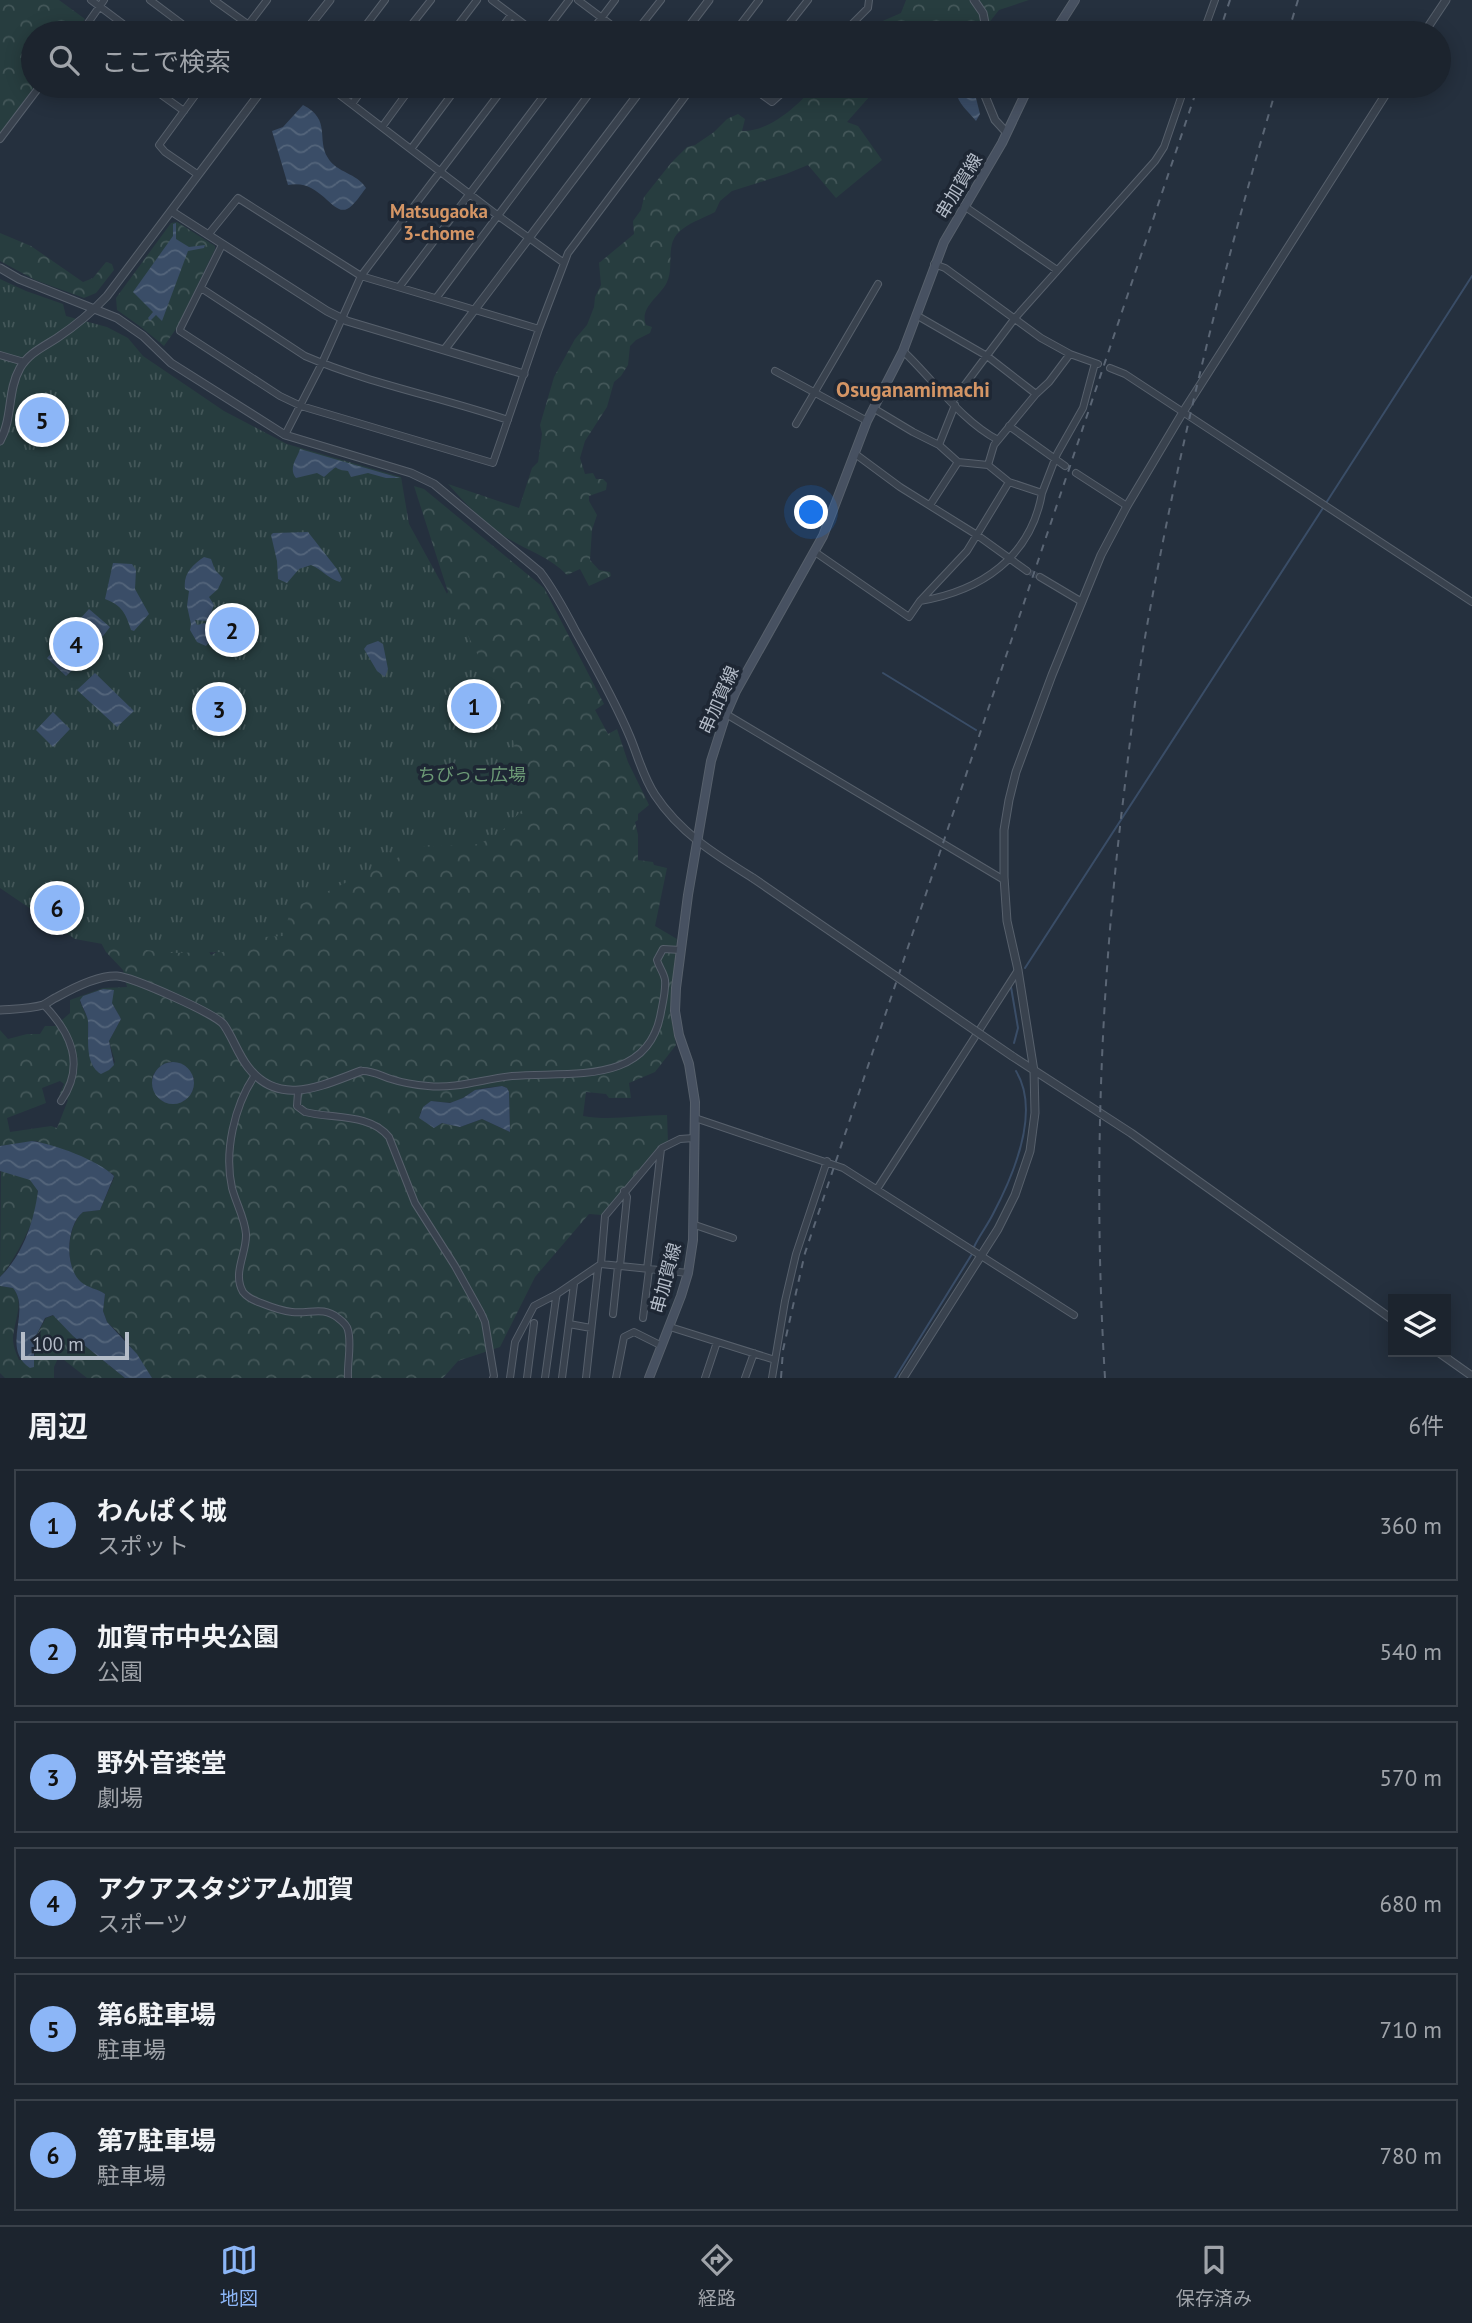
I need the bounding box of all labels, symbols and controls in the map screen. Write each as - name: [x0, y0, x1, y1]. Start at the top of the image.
- search box: [21, 21, 1451, 98]
- icon: search: [45, 41, 83, 79]
- text: ここで検索: [101, 45, 231, 78]
- street label: 串加賀線: [930, 149, 987, 223]
- district label: Matsugaoka 3-chome: [390, 199, 488, 245]
- district label: Osuganamimachi: [836, 376, 990, 403]
- pin: 5: [19, 394, 65, 446]
- your location: [794, 495, 828, 529]
- pin: 2: [209, 604, 255, 656]
- pin: 4: [53, 618, 99, 670]
- street label: 串加賀線: [693, 662, 744, 737]
- pin: 1: [451, 680, 497, 732]
- pin: 3: [196, 683, 242, 735]
- park label: ちびっこ広場: [418, 763, 526, 786]
- pin: 6: [34, 882, 80, 934]
- street label: 串加賀線: [645, 1240, 686, 1316]
- map controls: [1388, 1294, 1451, 1357]
- button: layers: [1388, 1294, 1451, 1357]
- scale bar: [21, 1329, 130, 1361]
- text: 100 m: [32, 1332, 84, 1356]
- text: 周辺: [28, 1406, 88, 1445]
- text: 6件: [1408, 1411, 1444, 1440]
- text: わんぱく城: [97, 1494, 227, 1527]
- text: 1: [46, 1511, 60, 1540]
- text: 360 m: [1380, 1511, 1442, 1540]
- text: スポット: [97, 1531, 189, 1560]
- text: 加賀市中央公園: [97, 1620, 279, 1653]
- text: 2: [46, 1637, 60, 1666]
- text: 540 m: [1380, 1637, 1442, 1666]
- text: 公園: [97, 1657, 143, 1686]
- text: 野外音楽堂: [97, 1746, 227, 1779]
- text: 3: [46, 1763, 60, 1792]
- text: 570 m: [1380, 1763, 1442, 1792]
- text: 劇場: [97, 1783, 143, 1812]
- text: アクアスタジアム加賀: [97, 1872, 354, 1905]
- text: 4: [46, 1889, 60, 1918]
- text: 680 m: [1380, 1889, 1442, 1918]
- text: スポーツ: [97, 1909, 189, 1938]
- text: 第6駐車場: [97, 1998, 216, 2031]
- text: 5: [46, 2015, 60, 2044]
- text: 710 m: [1380, 2015, 1442, 2044]
- text: 駐車場: [97, 2035, 166, 2064]
- text: 第7駐車場: [97, 2124, 216, 2157]
- text: 6: [46, 2141, 60, 2170]
- text: 780 m: [1380, 2141, 1442, 2170]
- text: 駐車場: [97, 2161, 166, 2190]
- tab: 地図: [220, 2241, 258, 2310]
- tab: 経路: [698, 2241, 736, 2310]
- tab: 保存済み: [1176, 2241, 1252, 2310]

